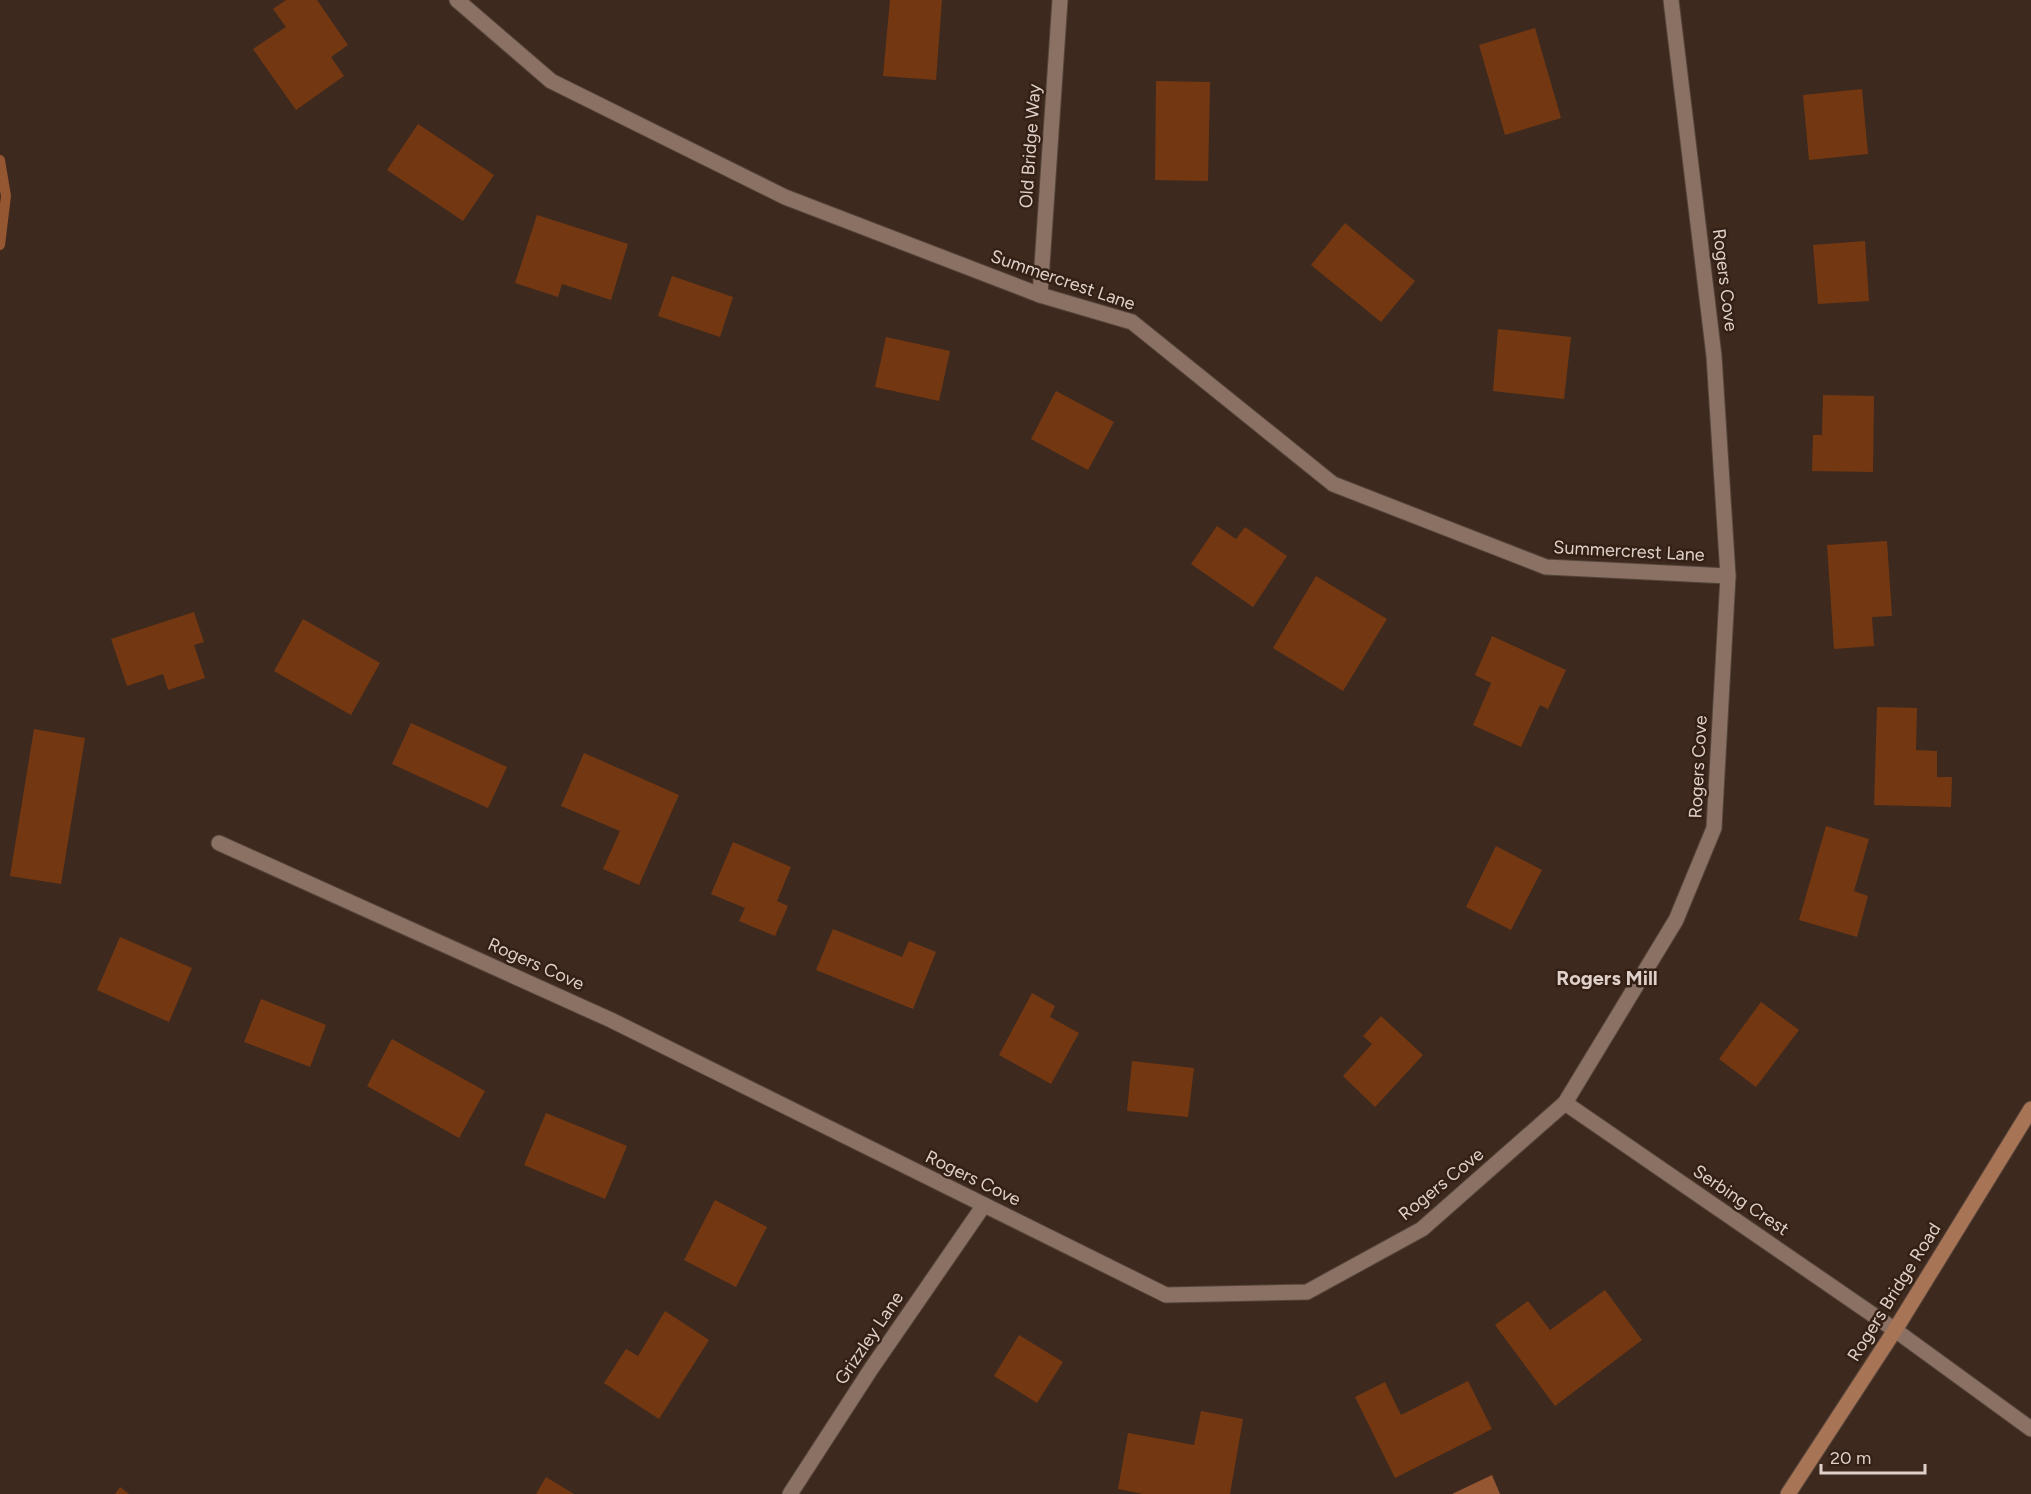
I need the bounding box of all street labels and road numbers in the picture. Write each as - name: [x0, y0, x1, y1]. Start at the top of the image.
- street label: Old Bridge Way: [1015, 83, 1045, 209]
- street label: Rogers Cove: [1708, 227, 1742, 333]
- street label: Summercrest Lane: [988, 245, 1138, 315]
- street label: Summercrest Lane: [1553, 536, 1705, 566]
- street label: Rogers Cove: [1684, 715, 1712, 819]
- street label: Rogers Cove: [484, 933, 588, 995]
- street label: Rogers Cove: [1394, 1143, 1488, 1225]
- street label: Rogers Cove: [922, 1145, 1024, 1211]
- street label: Serbing Crest: [1689, 1160, 1793, 1240]
- street label: Rogers Bridge Road: [1843, 1219, 1945, 1365]
- street label: Grizzley Lane: [830, 1287, 908, 1389]

